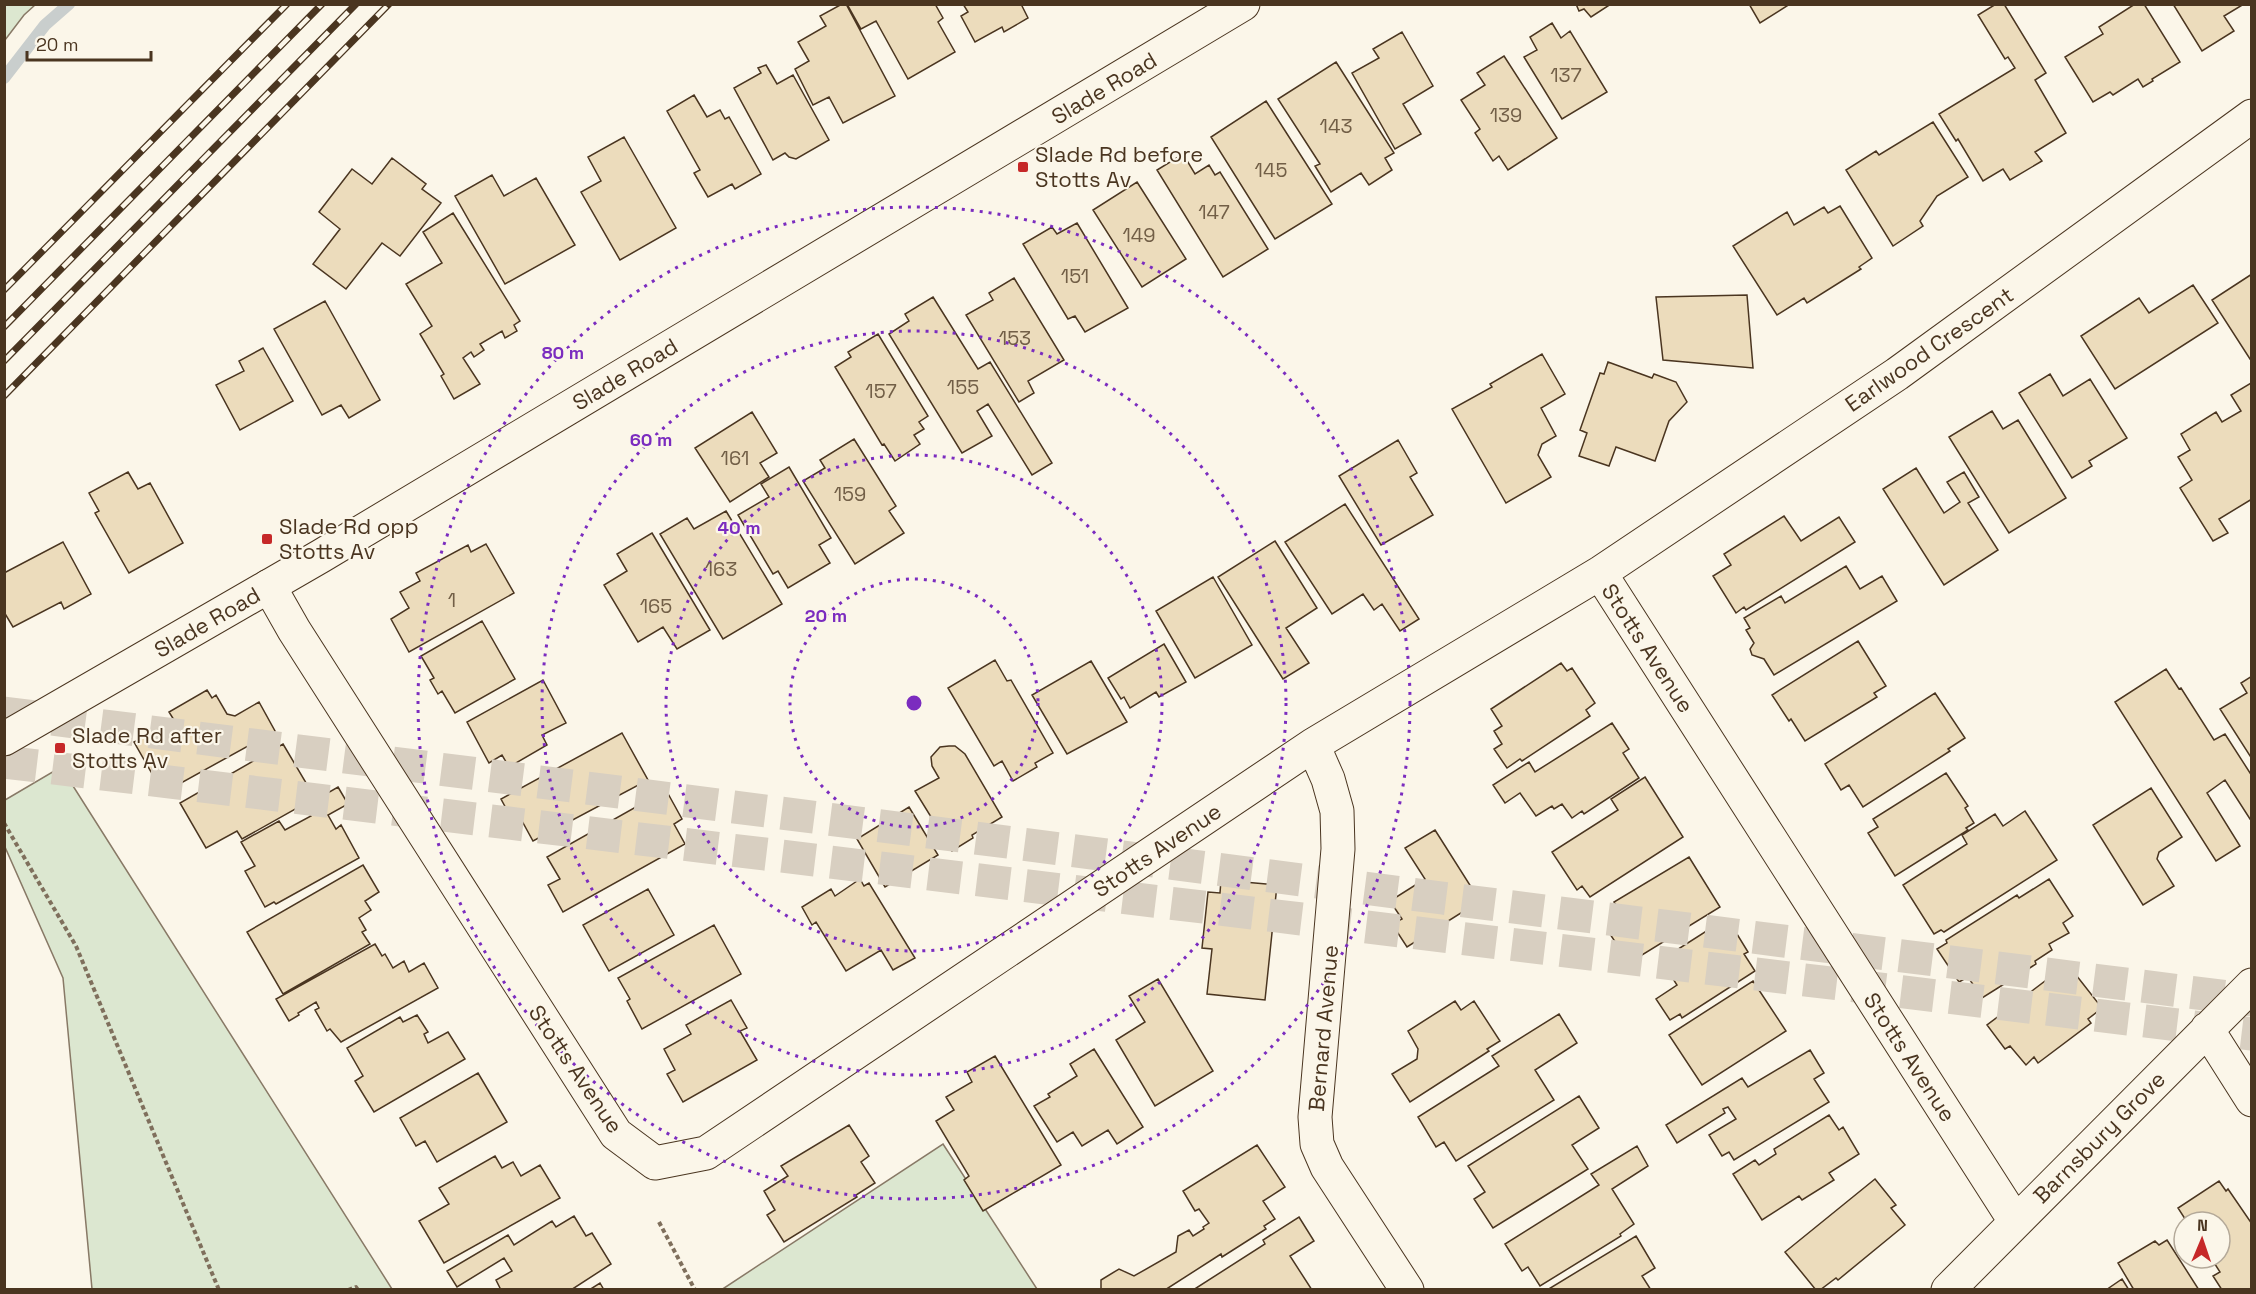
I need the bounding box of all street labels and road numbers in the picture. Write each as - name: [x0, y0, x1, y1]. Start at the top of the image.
- street label: Slade Road: [1046, 46, 1162, 130]
- street label: Earlwood Crescent: [1839, 280, 2019, 418]
- street label: Slade Road: [567, 332, 683, 416]
- street label: Stotts Avenue: [1596, 578, 1700, 718]
- street label: Slade Road: [149, 580, 265, 664]
- street label: Stotts Avenue: [1088, 797, 1226, 903]
- street label: Bernard Avenue: [1302, 944, 1344, 1112]
- street label: Stotts Avenue: [1858, 987, 1962, 1127]
- street label: Stotts Avenue: [523, 1000, 629, 1138]
- street label: Barnsbury Grove: [2027, 1065, 2171, 1209]

